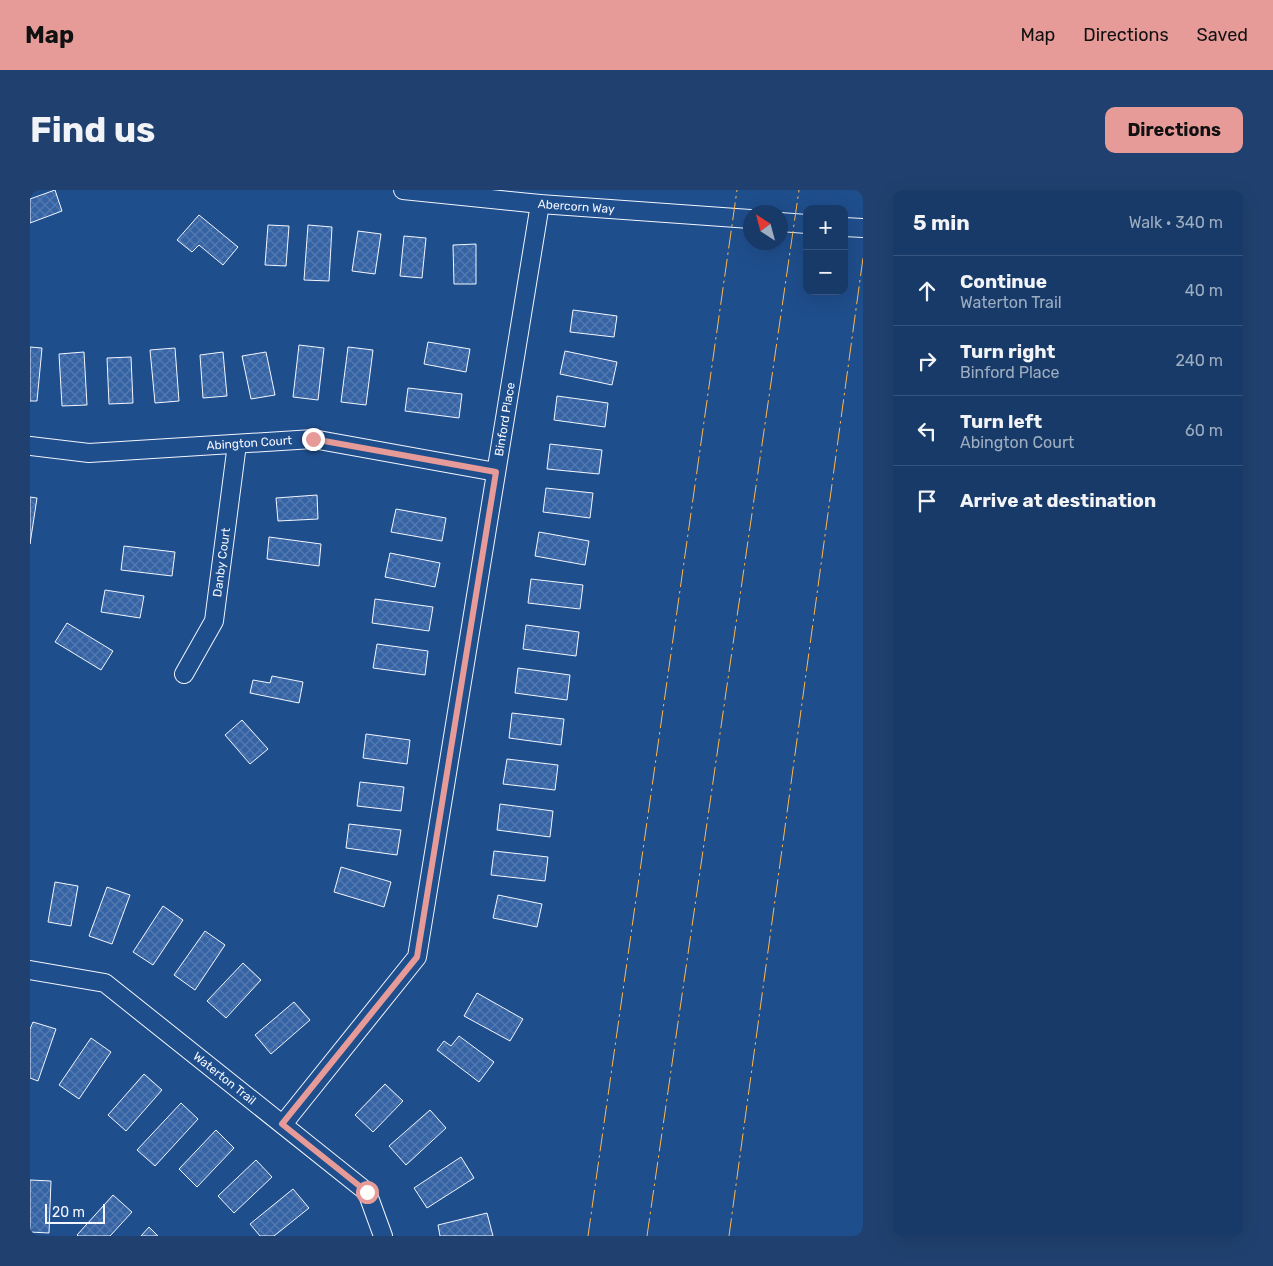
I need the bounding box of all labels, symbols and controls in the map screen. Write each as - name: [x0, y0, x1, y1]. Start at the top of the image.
- text: Map: [25, 21, 74, 49]
- text: Map: [1020, 24, 1055, 46]
- text: Directions: [1083, 24, 1169, 46]
- text: Saved: [1197, 24, 1248, 46]
- button: Directions: [1105, 107, 1243, 153]
- text: Find us: [30, 109, 155, 151]
- street label: Abercorn Way: [537, 197, 615, 216]
- north arrow: [743, 205, 788, 250]
- map controls: [803, 205, 848, 295]
- button: +: [803, 205, 848, 250]
- text: 5 min: [913, 210, 970, 235]
- text: Walk · 340 m: [1129, 213, 1223, 232]
- button: −: [803, 250, 848, 295]
- text: Continue: [960, 270, 1047, 293]
- icon: ahead: [913, 277, 941, 305]
- text: 40 m: [1185, 281, 1223, 300]
- text: Waterton Trail: [960, 293, 1062, 312]
- text: Turn right: [960, 340, 1055, 363]
- icon: right: [913, 347, 941, 375]
- text: 240 m: [1176, 351, 1223, 370]
- text: Binford Place: [960, 363, 1059, 382]
- street label: Binford Place: [492, 381, 518, 457]
- text: Turn left: [960, 410, 1042, 433]
- icon: left: [913, 417, 941, 445]
- text: 60 m: [1185, 421, 1223, 440]
- route end: [302, 428, 325, 451]
- street label: Abington Court: [206, 433, 293, 453]
- text: Abington Court: [960, 433, 1074, 452]
- icon: arrive: [913, 487, 941, 515]
- text: Arrive at destination: [960, 489, 1156, 512]
- street label: Danby Court: [210, 527, 233, 598]
- street label: Waterton Trail: [190, 1049, 259, 1108]
- route start: [356, 1181, 379, 1204]
- scale bar: [45, 1201, 105, 1224]
- text: 20 m: [52, 1204, 85, 1221]

